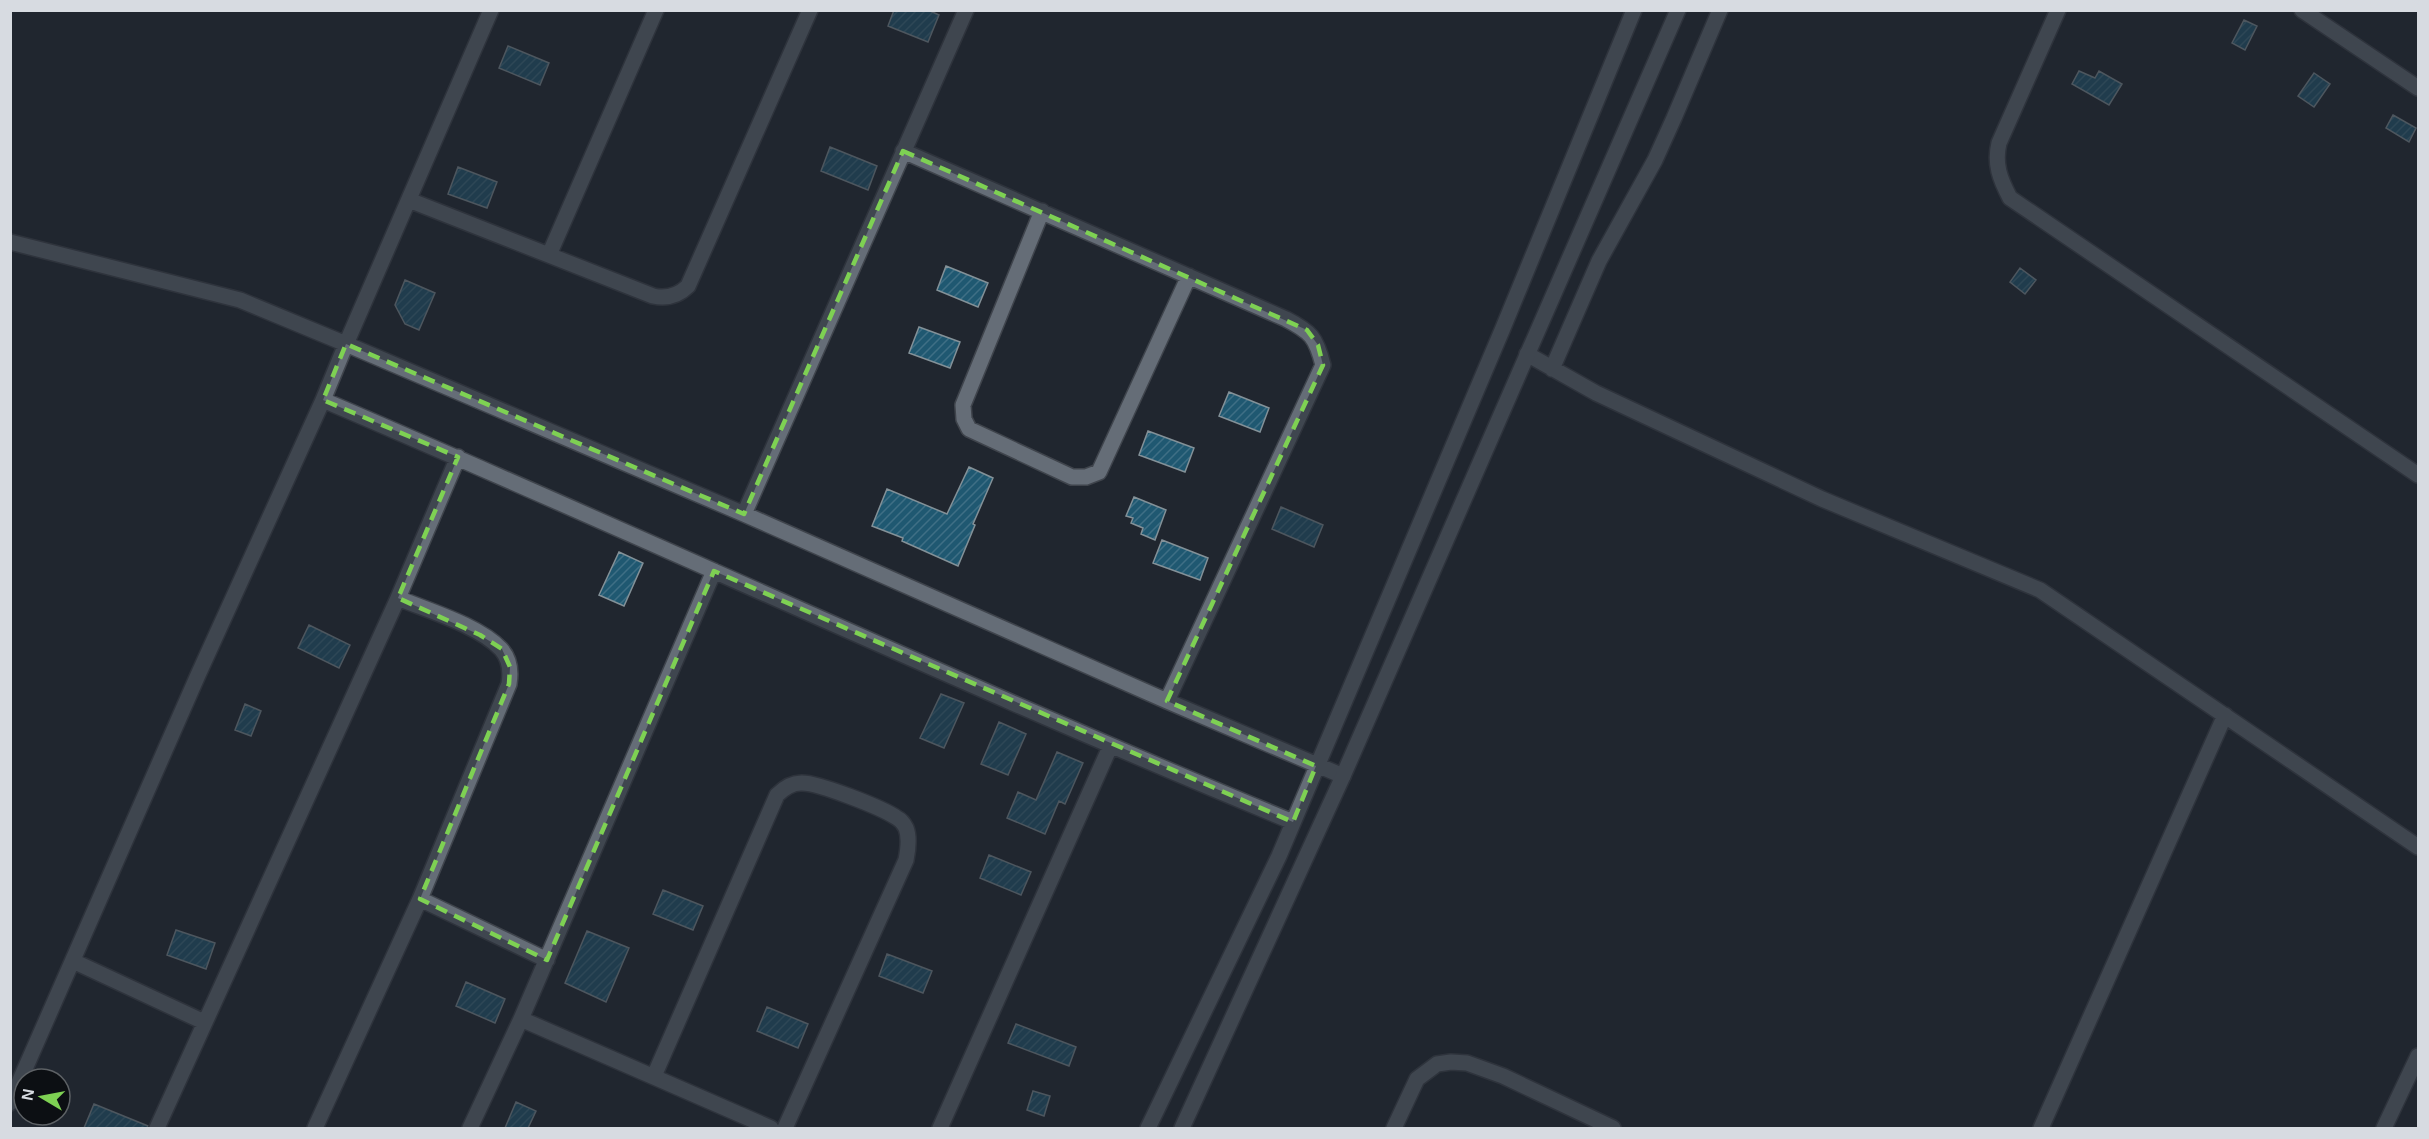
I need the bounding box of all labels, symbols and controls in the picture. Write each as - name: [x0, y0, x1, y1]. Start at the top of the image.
- north arrow: [12, 1067, 72, 1127]
- text: N: [18, 1087, 37, 1102]

